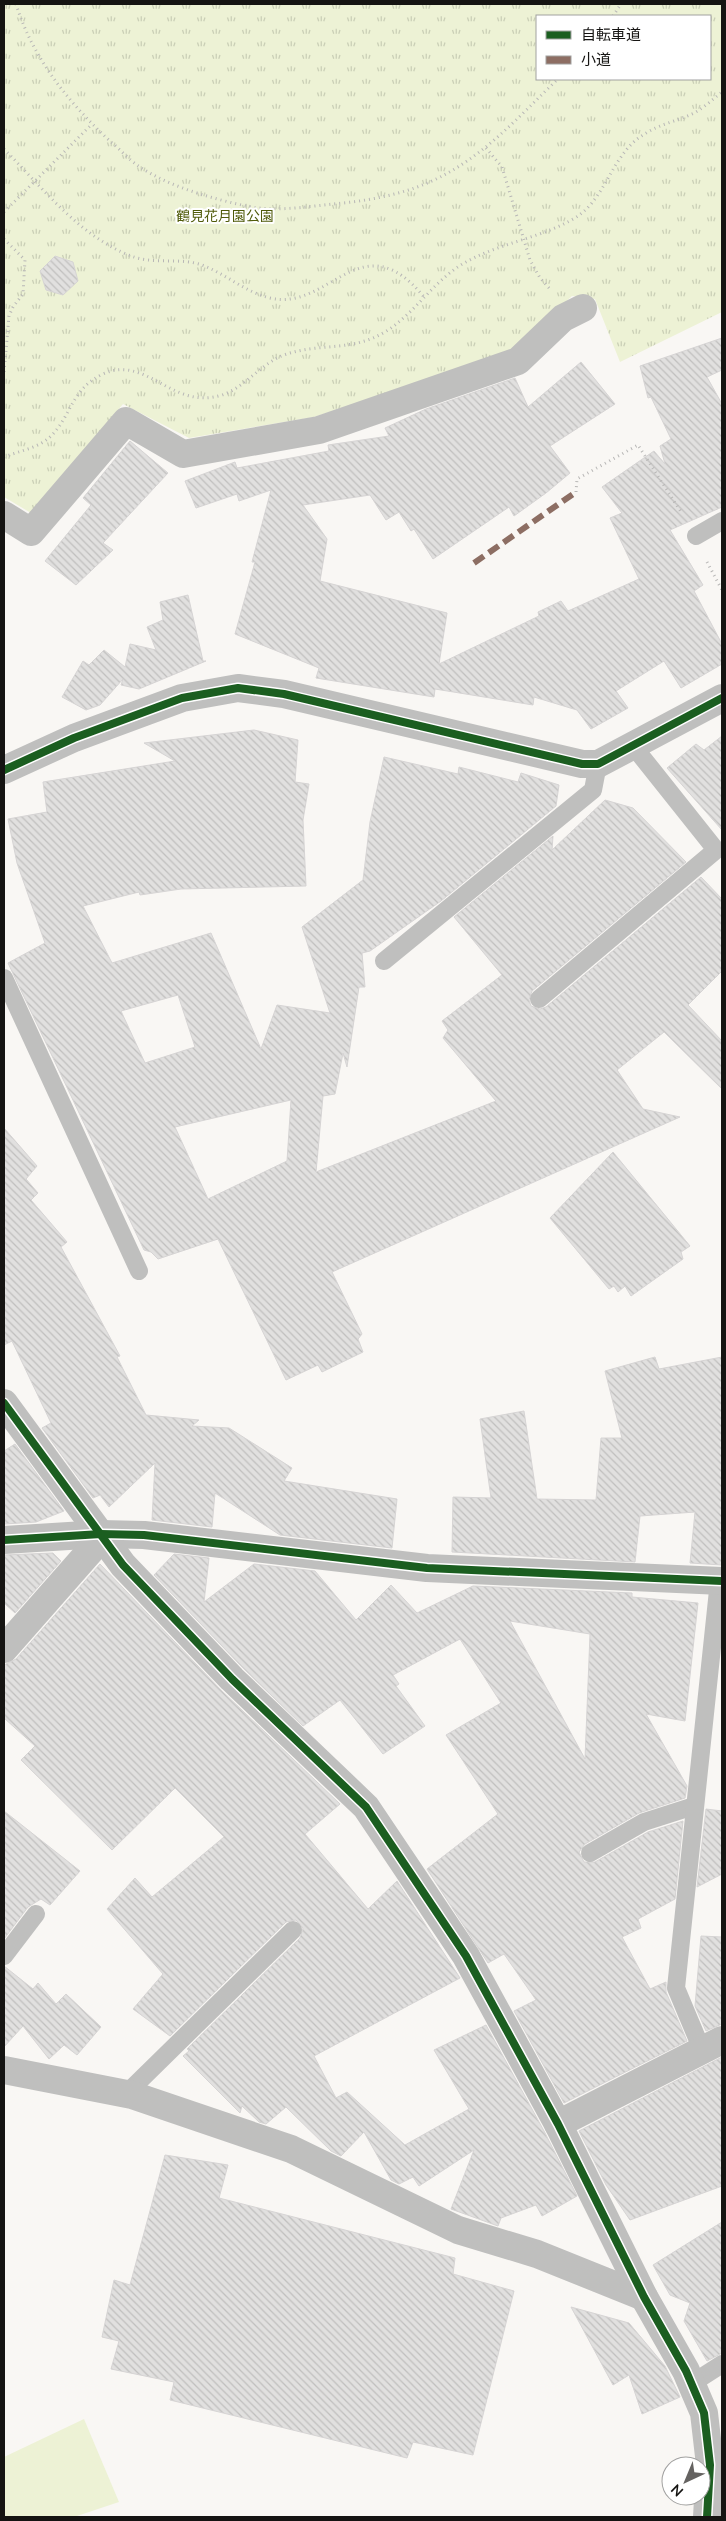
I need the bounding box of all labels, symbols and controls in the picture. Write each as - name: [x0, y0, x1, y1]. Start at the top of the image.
- legend: [536, 15, 711, 80]
- text: 自転車道: [581, 25, 641, 45]
- text: 小道: [581, 50, 611, 70]
- park label: 鶴見花月園公園: [176, 207, 274, 226]
- north arrow: [661, 2456, 711, 2506]
- text: N: [667, 2480, 688, 2500]

